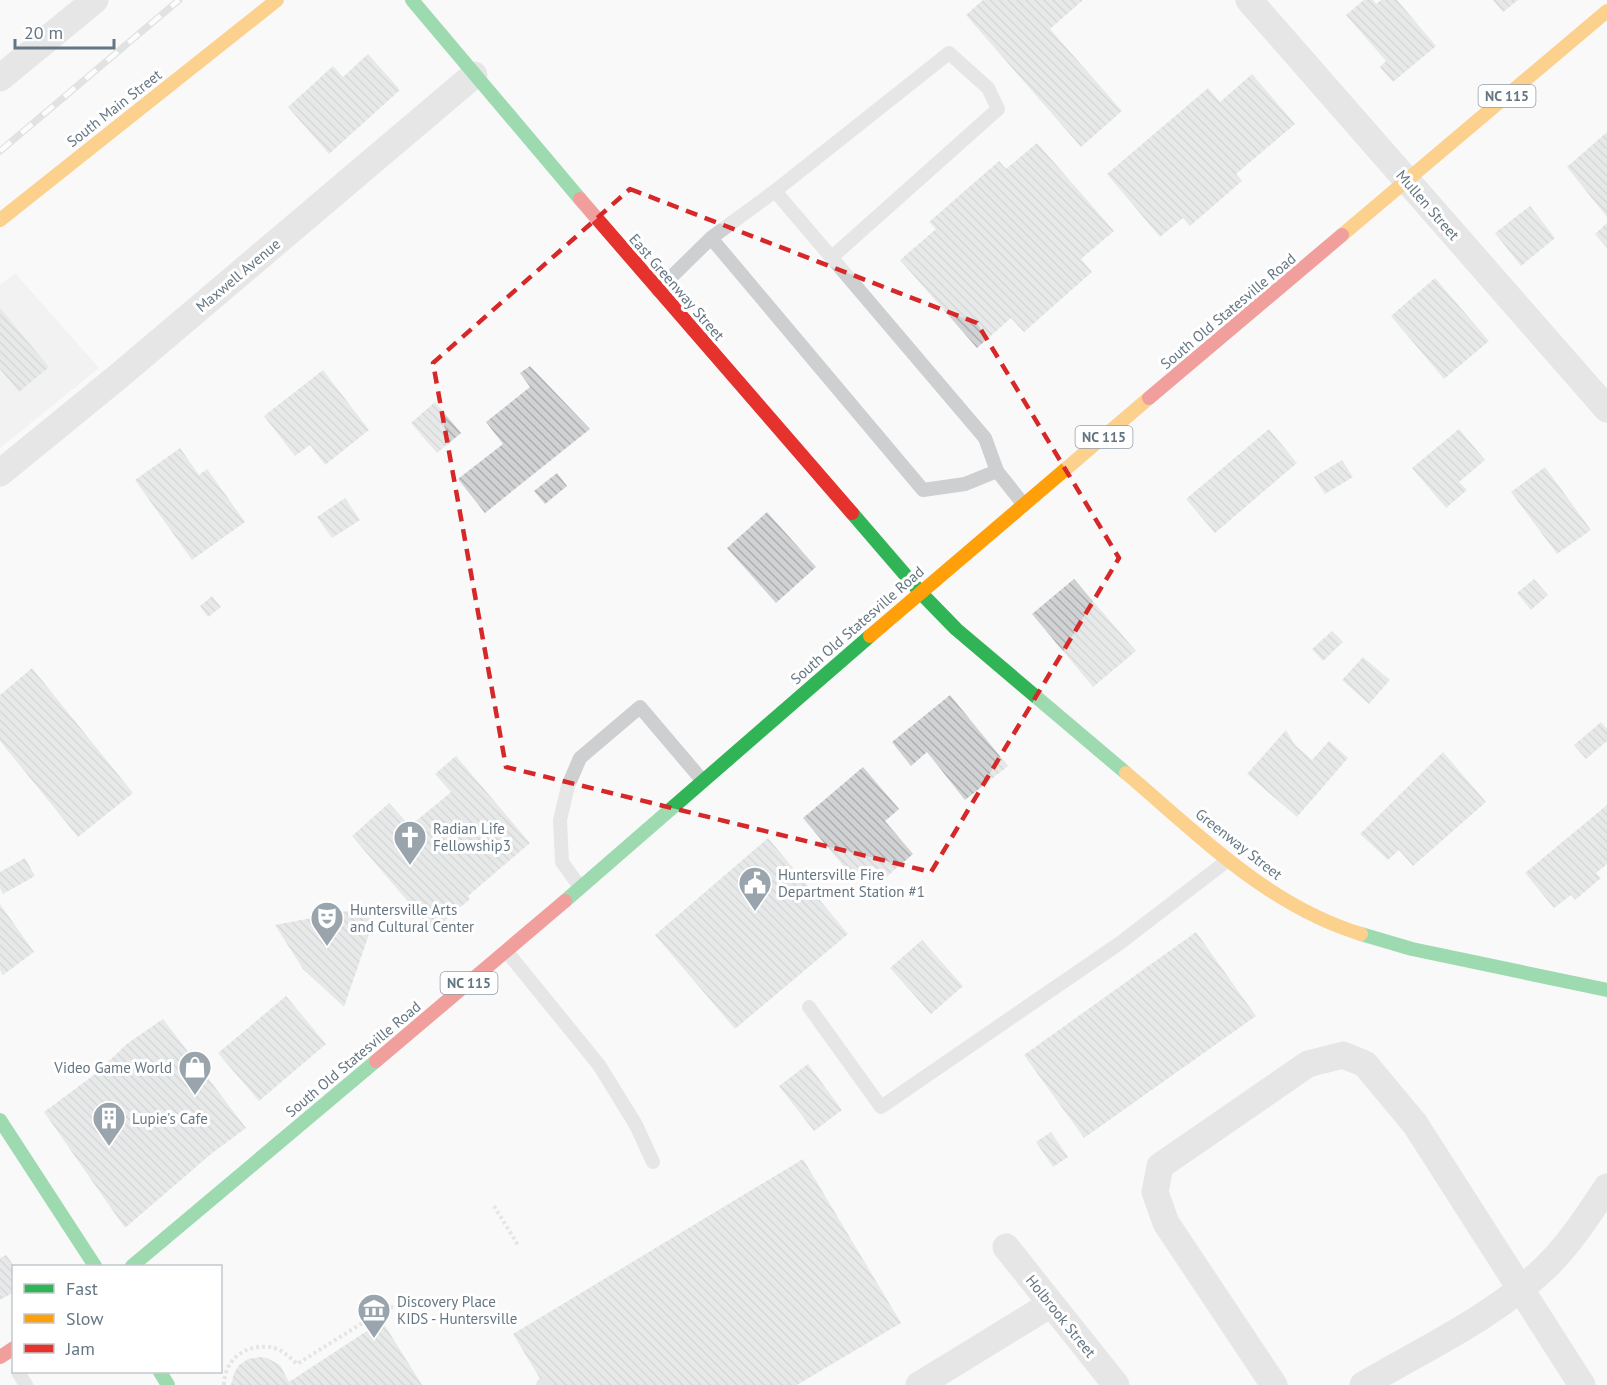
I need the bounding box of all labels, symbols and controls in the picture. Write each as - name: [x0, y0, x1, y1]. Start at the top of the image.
- scale bar: [15, 12, 114, 50]
- text: 20 m: [24, 21, 63, 44]
- street label: South Main Street: [63, 65, 165, 151]
- road number: NC 115: [1478, 85, 1536, 107]
- street label: Mullen Street: [1392, 166, 1464, 244]
- street label: East Greenway Street: [625, 230, 729, 344]
- street label: Maxwell Avenue: [192, 234, 284, 316]
- street label: South Old Statesville Road: [1156, 249, 1300, 373]
- road number: NC 115: [1076, 426, 1132, 448]
- street label: South Old Statesville Road: [786, 562, 928, 688]
- street label: Greenway Street: [1192, 804, 1286, 884]
- church icon: Radian Life Fellowship3: [392, 819, 428, 866]
- place label: Radian Life Fellowship3: [433, 819, 511, 855]
- public building icon: Huntersville Fire Department Station #1: [737, 865, 773, 912]
- place label: Huntersville Fire Department Station #1: [778, 865, 925, 901]
- theatre icon: Huntersville Arts and Cultural Center: [309, 900, 345, 947]
- place label: Huntersville Arts and Cultural Center: [350, 900, 474, 936]
- road number: NC 115: [440, 972, 498, 994]
- street label: South Old Statesville Road: [281, 997, 425, 1121]
- shop icon: Video Game World: [177, 1049, 213, 1096]
- place label: Video Game World: [53, 1058, 172, 1077]
- building icon: Lupie's Cafe: [91, 1100, 127, 1147]
- place label: Lupie's Cafe: [132, 1109, 208, 1128]
- legend: [12, 1265, 222, 1373]
- street label: Holbrook Street: [1022, 1271, 1100, 1361]
- text: Fast: [66, 1277, 98, 1300]
- museum icon: Discovery Place KIDS - Huntersville: [356, 1292, 392, 1339]
- place label: Discovery Place KIDS - Huntersville: [397, 1292, 517, 1328]
- text: Slow: [66, 1307, 104, 1330]
- text: Jam: [65, 1337, 95, 1360]

